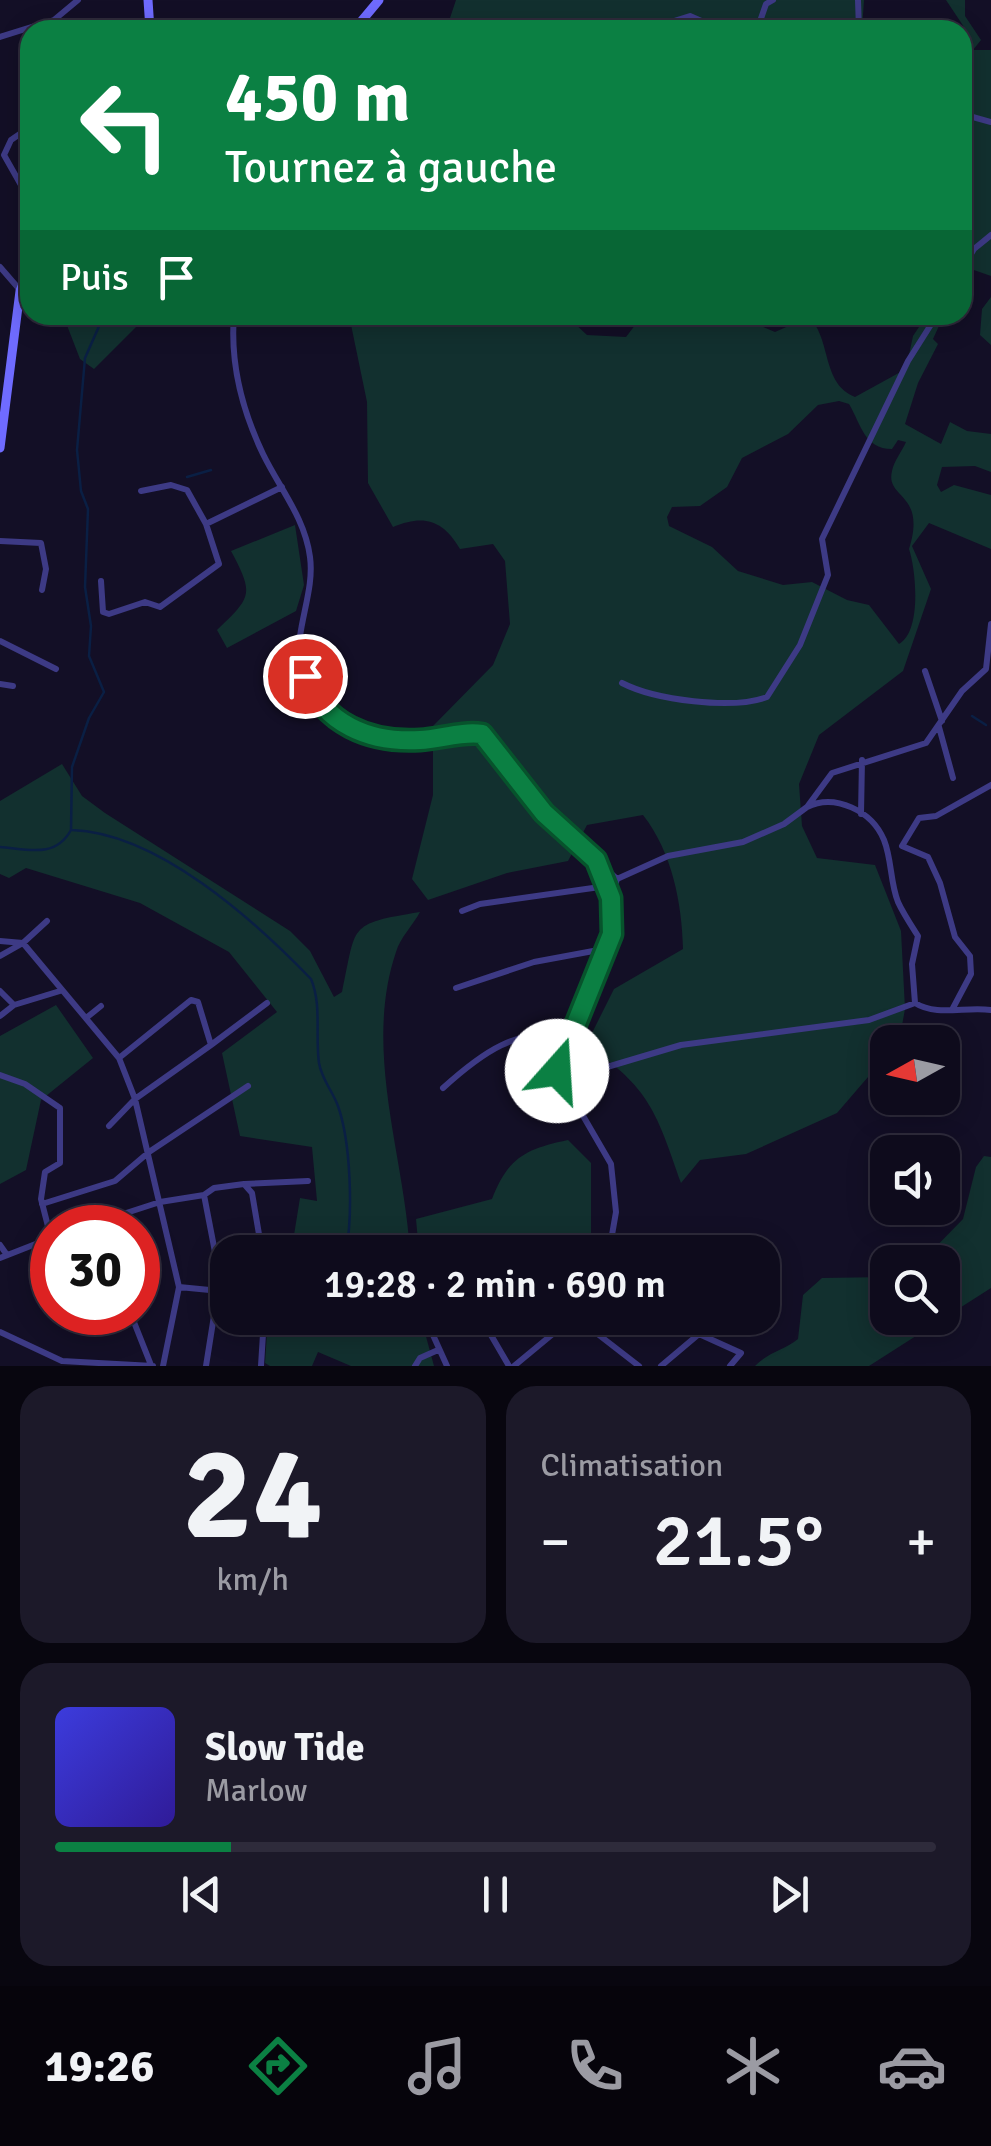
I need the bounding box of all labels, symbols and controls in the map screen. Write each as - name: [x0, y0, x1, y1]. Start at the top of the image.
- text: 450 m: [225, 54, 410, 140]
- icon: left: [60, 60, 190, 190]
- text: Tournez à gauche: [225, 140, 557, 195]
- icon: arrive: [149, 250, 204, 305]
- text: Puis: [60, 254, 129, 301]
- pin: [263, 634, 348, 719]
- icon: arrive: [278, 649, 333, 704]
- position arrow: [505, 1019, 609, 1123]
- north arrow: [870, 1025, 960, 1115]
- map controls: [870, 1025, 960, 1335]
- button: sound: [870, 1135, 960, 1225]
- speed limit sign: 30: [30, 1205, 160, 1335]
- button: search: [870, 1245, 960, 1335]
- text: 19:28 · 2 min · 690 m: [324, 1261, 666, 1308]
- text: 24: [183, 1415, 323, 1575]
- text: Climatisation: [541, 1446, 723, 1485]
- text: 21.5°: [653, 1494, 824, 1587]
- text: −: [541, 1508, 570, 1576]
- text: +: [906, 1508, 936, 1576]
- text: km/h: [217, 1560, 289, 1599]
- text: Slow Tide: [205, 1724, 365, 1771]
- text: Marlow: [205, 1771, 307, 1810]
- icon: previous: [174, 1867, 229, 1922]
- icon: pause: [468, 1867, 523, 1922]
- icon: next: [762, 1867, 817, 1922]
- icon: directions: [243, 2031, 313, 2101]
- icon: music: [402, 2031, 472, 2101]
- icon: phone: [560, 2031, 630, 2101]
- icon: climate: [718, 2031, 788, 2101]
- icon: car: [877, 2031, 947, 2101]
- text: 19:26: [44, 2039, 155, 2094]

